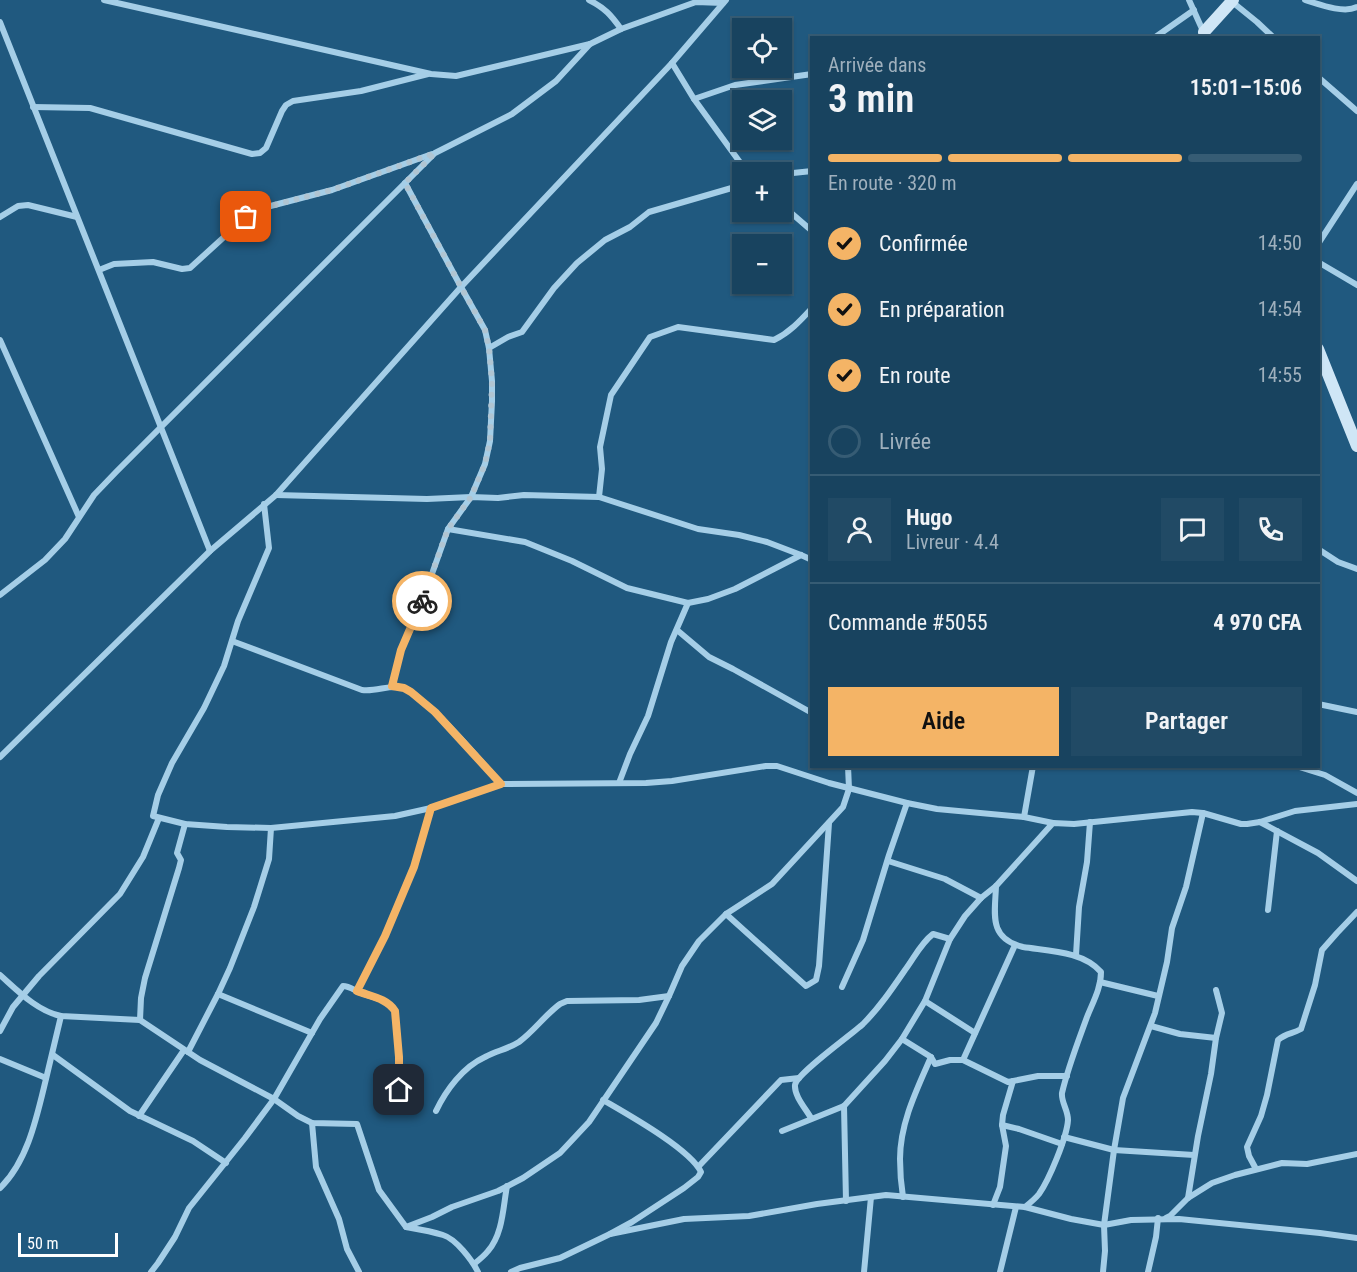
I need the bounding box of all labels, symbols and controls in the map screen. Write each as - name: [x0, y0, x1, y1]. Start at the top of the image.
- map controls: [732, 18, 792, 294]
- button: locate: [732, 18, 792, 78]
- text: Arrivée dans: [828, 53, 926, 77]
- text: 15:01–15:06: [1190, 75, 1302, 100]
- text: 3 min: [828, 76, 914, 122]
- button: layers: [732, 90, 792, 150]
- button: +: [732, 162, 792, 222]
- text: En route · 320 m: [828, 171, 956, 195]
- pin: [220, 191, 271, 242]
- icon: bag: [229, 200, 262, 233]
- icon: check: [828, 227, 861, 260]
- text: Confirmée: [879, 231, 968, 256]
- text: 14:50: [1258, 231, 1302, 255]
- button: −: [732, 234, 792, 294]
- icon: check: [828, 293, 861, 326]
- text: En préparation: [879, 297, 1005, 322]
- text: 14:54: [1258, 297, 1302, 321]
- icon: check: [828, 359, 861, 392]
- text: En route: [879, 363, 951, 388]
- text: 14:55: [1258, 363, 1302, 387]
- text: Livrée: [879, 429, 931, 454]
- button: person: [828, 498, 891, 561]
- button: chat: [1161, 498, 1224, 561]
- button: phone: [1239, 498, 1302, 561]
- text: Hugo: [906, 505, 952, 530]
- text: Livreur · 4.4: [906, 530, 999, 554]
- courier: [392, 571, 452, 631]
- icon: bike: [406, 585, 439, 618]
- text: Commande #5055: [828, 610, 988, 635]
- text: 4 970 CFA: [1213, 610, 1302, 635]
- button: Aide: [828, 687, 1059, 756]
- button: Partager: [1071, 687, 1302, 756]
- pin: [373, 1064, 424, 1115]
- icon: home: [382, 1073, 415, 1106]
- scale bar: [18, 1230, 118, 1258]
- text: 50 m: [27, 1234, 59, 1253]

